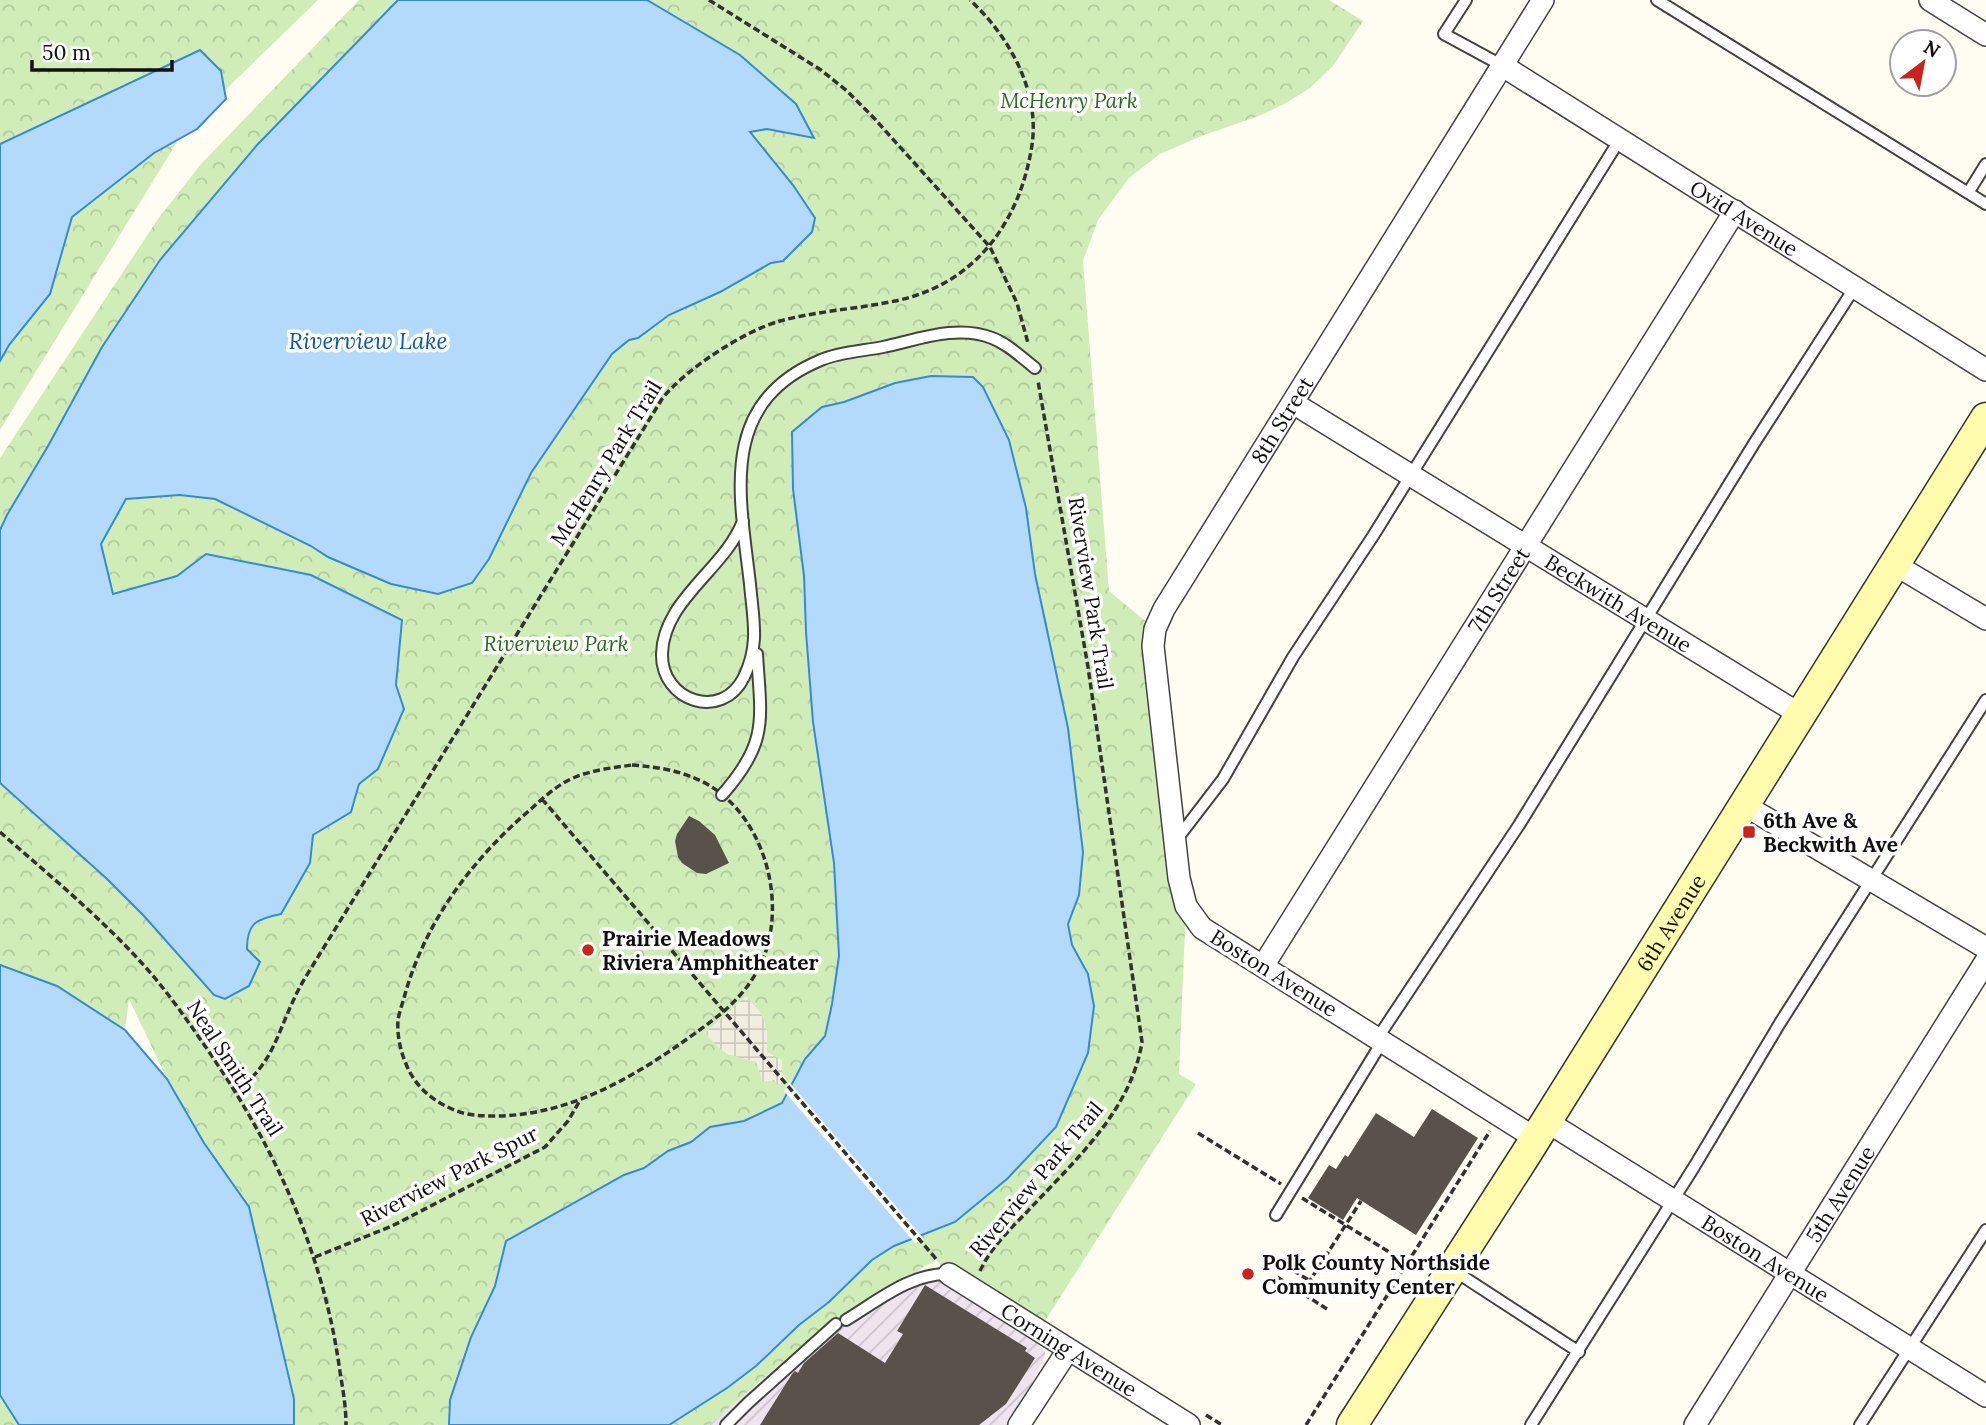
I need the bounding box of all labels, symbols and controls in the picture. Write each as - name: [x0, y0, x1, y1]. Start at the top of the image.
- scale bar: [32, 28, 172, 72]
- north arrow: [1888, 28, 1958, 98]
- text: N: [1919, 35, 1945, 63]
- text: 50 m: [42, 39, 91, 66]
- park label: McHenry Park: [1000, 87, 1138, 114]
- street label: Ovid Avenue: [1685, 174, 1803, 262]
- water label: Riverview Lake: [288, 326, 448, 355]
- street label: 8th Street: [1244, 371, 1319, 468]
- street label: McHenry Park Trail: [544, 375, 668, 551]
- street label: Riverview Park Trail: [1062, 495, 1120, 691]
- street label: 7th Street: [1462, 541, 1536, 637]
- street label: Beckwith Avenue: [1540, 548, 1697, 658]
- park label: Riverview Park: [484, 630, 628, 657]
- place label: 6th Ave & Beckwith Ave: [1763, 807, 1898, 858]
- marker: 6th Ave & Beckwith Ave: [1741, 824, 1757, 840]
- street label: 6th Avenue: [1630, 869, 1711, 976]
- street label: Boston Avenue: [1205, 923, 1343, 1023]
- place label: Prairie Meadows Riviera Amphitheater: [602, 925, 819, 976]
- marker: Prairie Meadows Riviera Amphitheater: [580, 942, 596, 958]
- street label: Neal Smith Trail: [181, 995, 289, 1141]
- street label: Riverview Park Trail: [963, 1096, 1109, 1262]
- street label: Riverview Park Spur: [356, 1120, 542, 1232]
- street label: 5th Avenue: [1800, 1140, 1880, 1247]
- street label: Boston Avenue: [1697, 1208, 1834, 1308]
- place label: Polk County Northside Community Center: [1262, 1249, 1490, 1300]
- marker: Polk County Northside Community Center: [1240, 1266, 1256, 1282]
- street label: Corning Avenue: [996, 1297, 1142, 1403]

